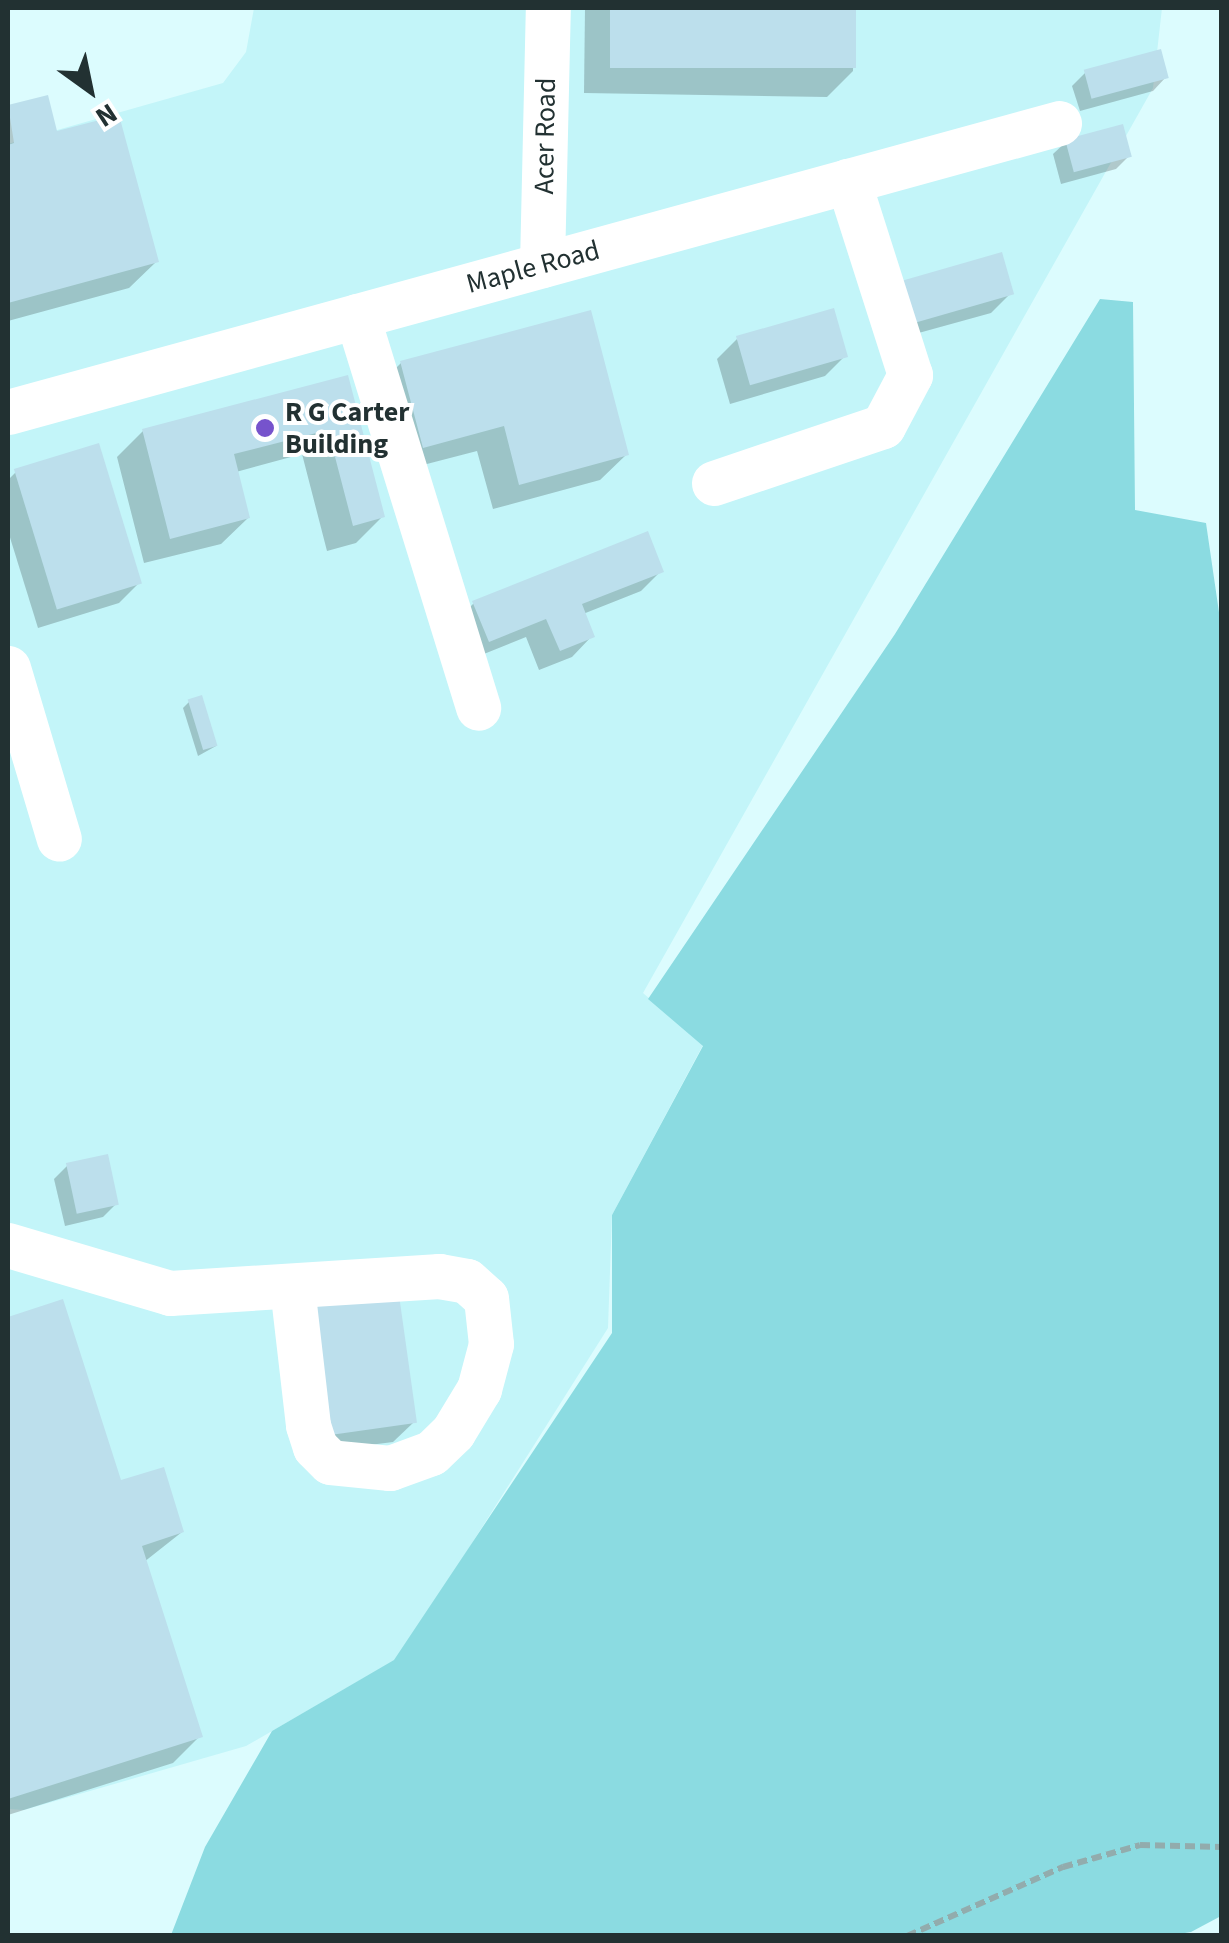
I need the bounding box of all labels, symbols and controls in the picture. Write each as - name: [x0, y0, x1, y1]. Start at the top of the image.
- north arrow: [40, 40, 140, 140]
- street label: Acer Road: [527, 77, 563, 195]
- text: N: [88, 93, 125, 137]
- street label: Maple Road: [463, 233, 603, 301]
- place label: R G Carter Building: [285, 395, 409, 461]
- marker: R G Carter Building: [254, 417, 276, 439]

